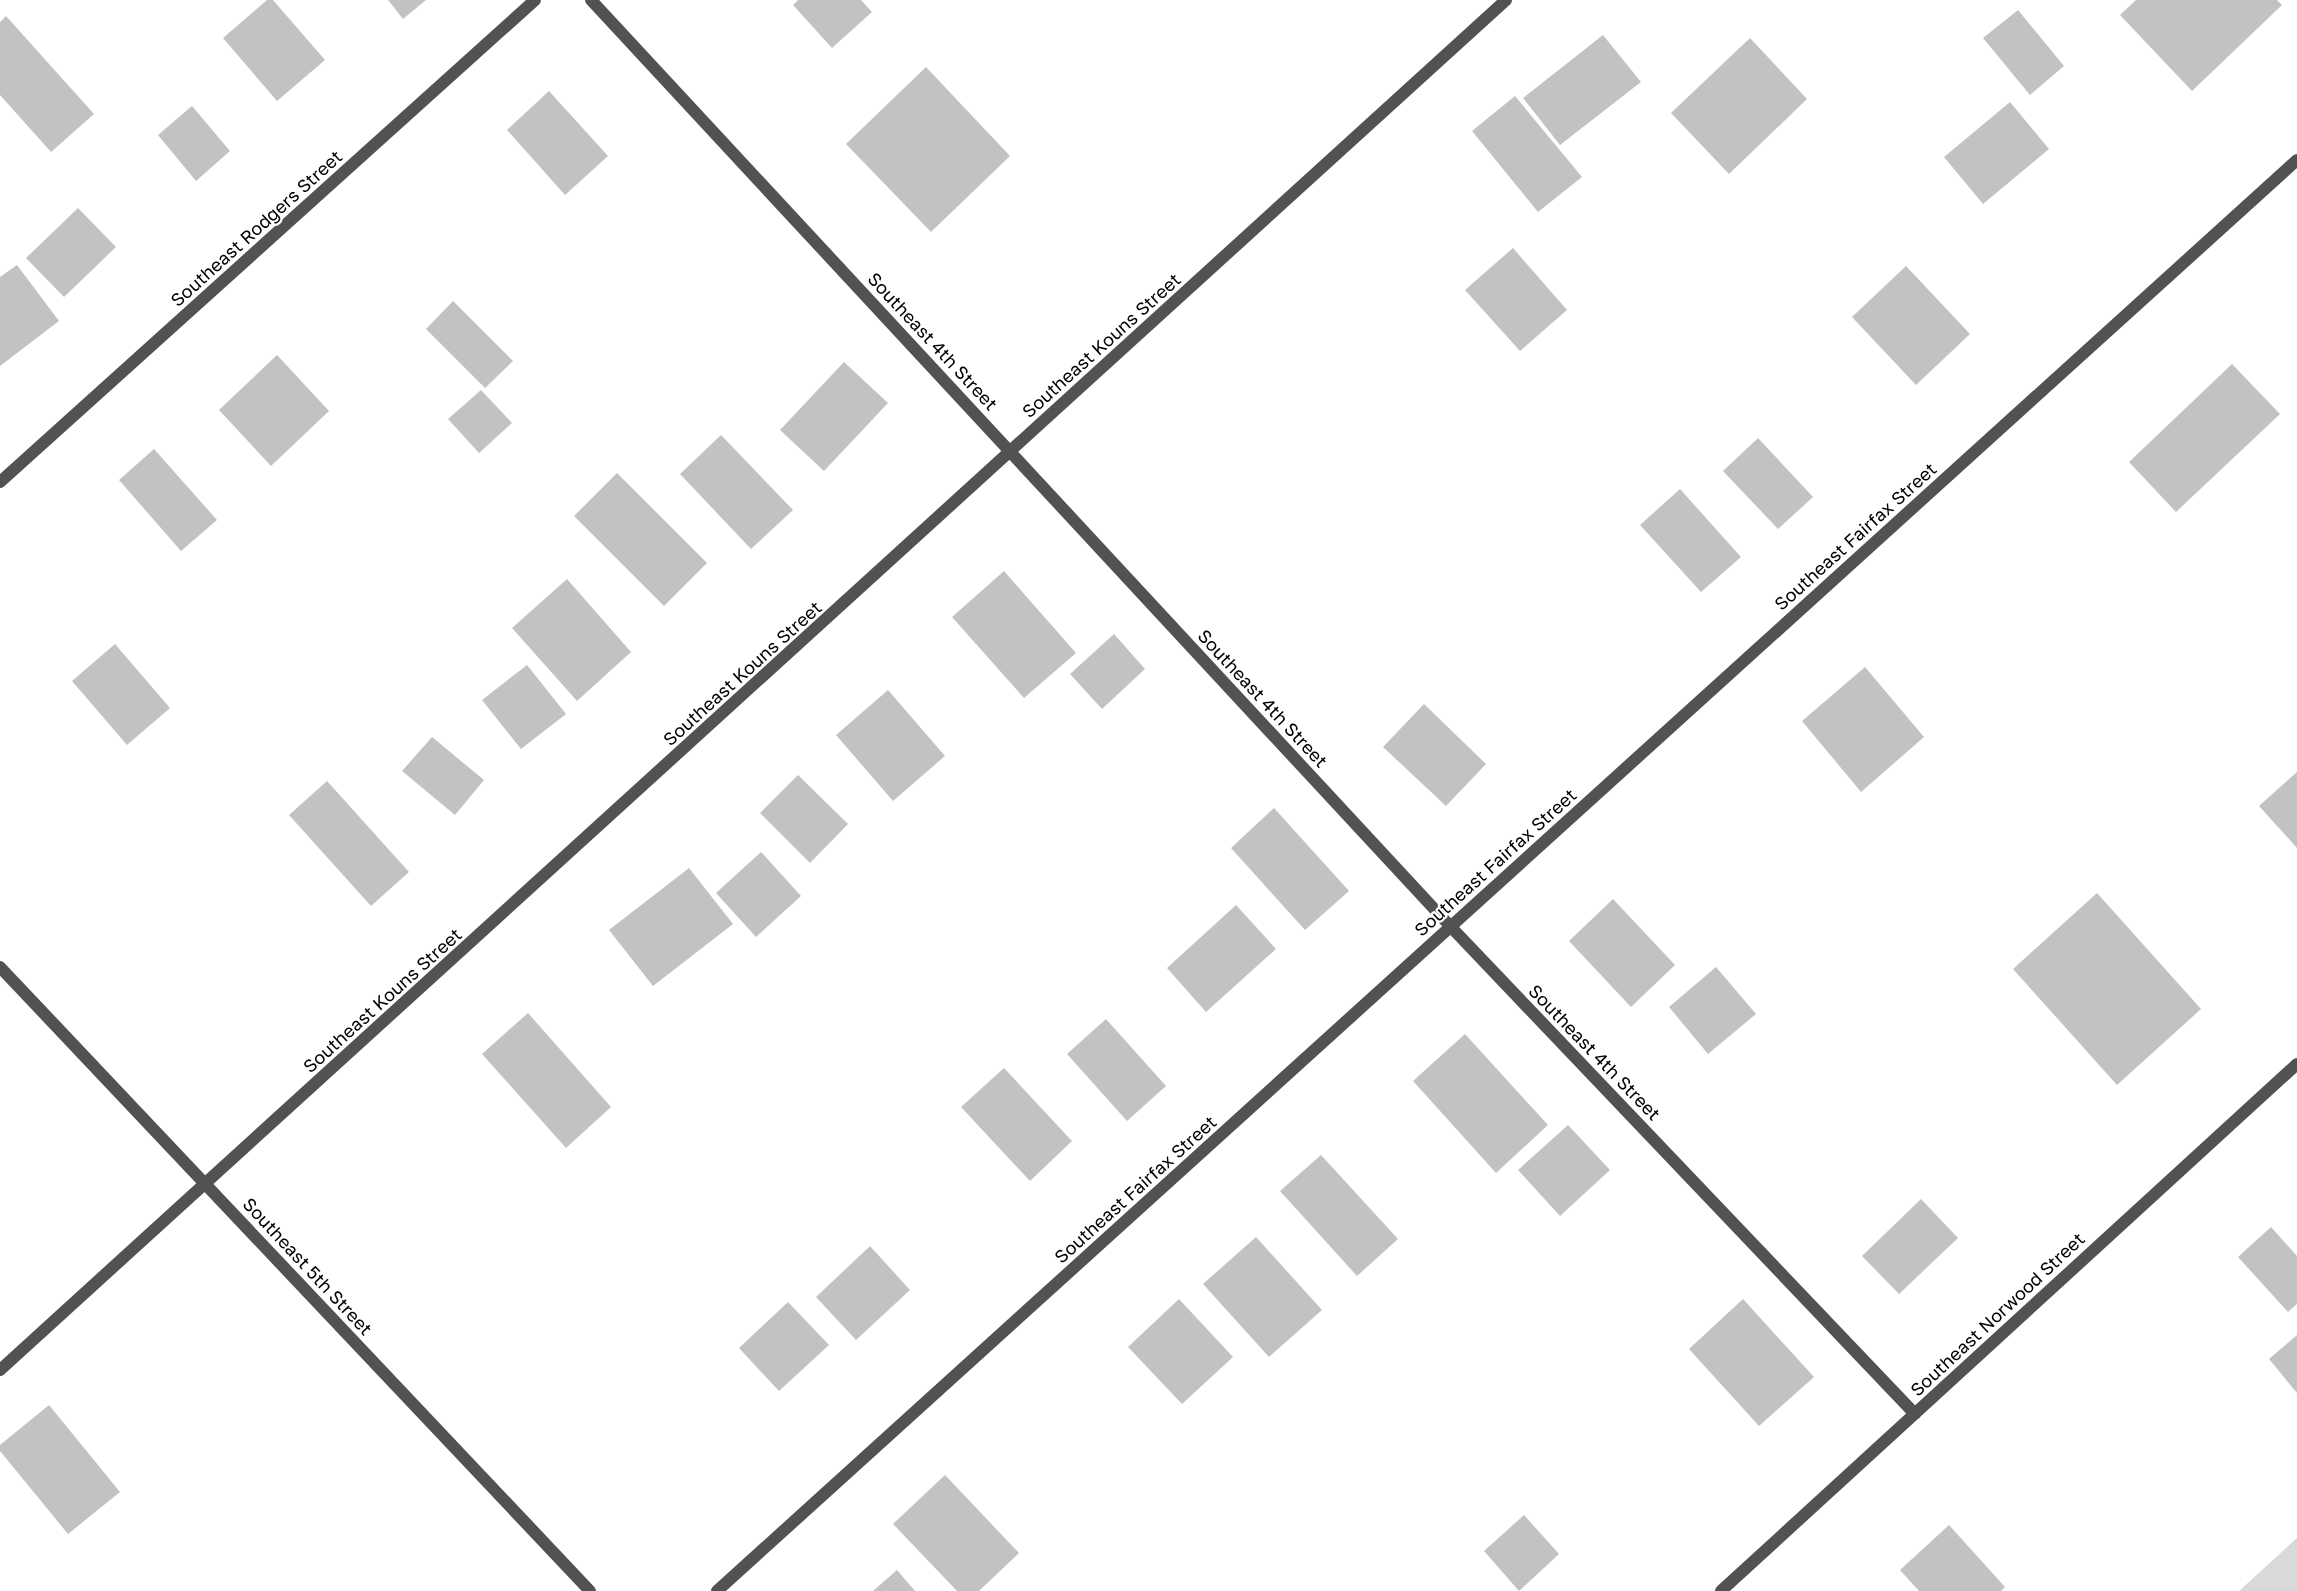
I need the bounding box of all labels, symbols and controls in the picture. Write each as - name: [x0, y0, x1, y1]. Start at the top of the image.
- street label: Southeast Rodgers Street: [166, 145, 346, 311]
- street label: Southeast 4th Street: [863, 268, 1003, 414]
- street label: Southeast Kouns Street: [1017, 268, 1185, 422]
- street label: Southeast Fairfax Street: [1770, 458, 1940, 614]
- street label: Southeast Kouns Street: [658, 596, 826, 750]
- street label: Southeast 4th Street: [1193, 625, 1333, 771]
- street label: Southeast Fairfax Street: [1410, 784, 1580, 940]
- street label: Southeast Kouns Street: [298, 923, 466, 1077]
- street label: Southeast 4th Street: [1524, 979, 1666, 1125]
- street label: Southeast Fairfax Street: [1050, 1111, 1220, 1267]
- street label: Southeast 5th Street: [239, 1193, 377, 1339]
- street label: Southeast Norwood Street: [1905, 1228, 2089, 1400]

